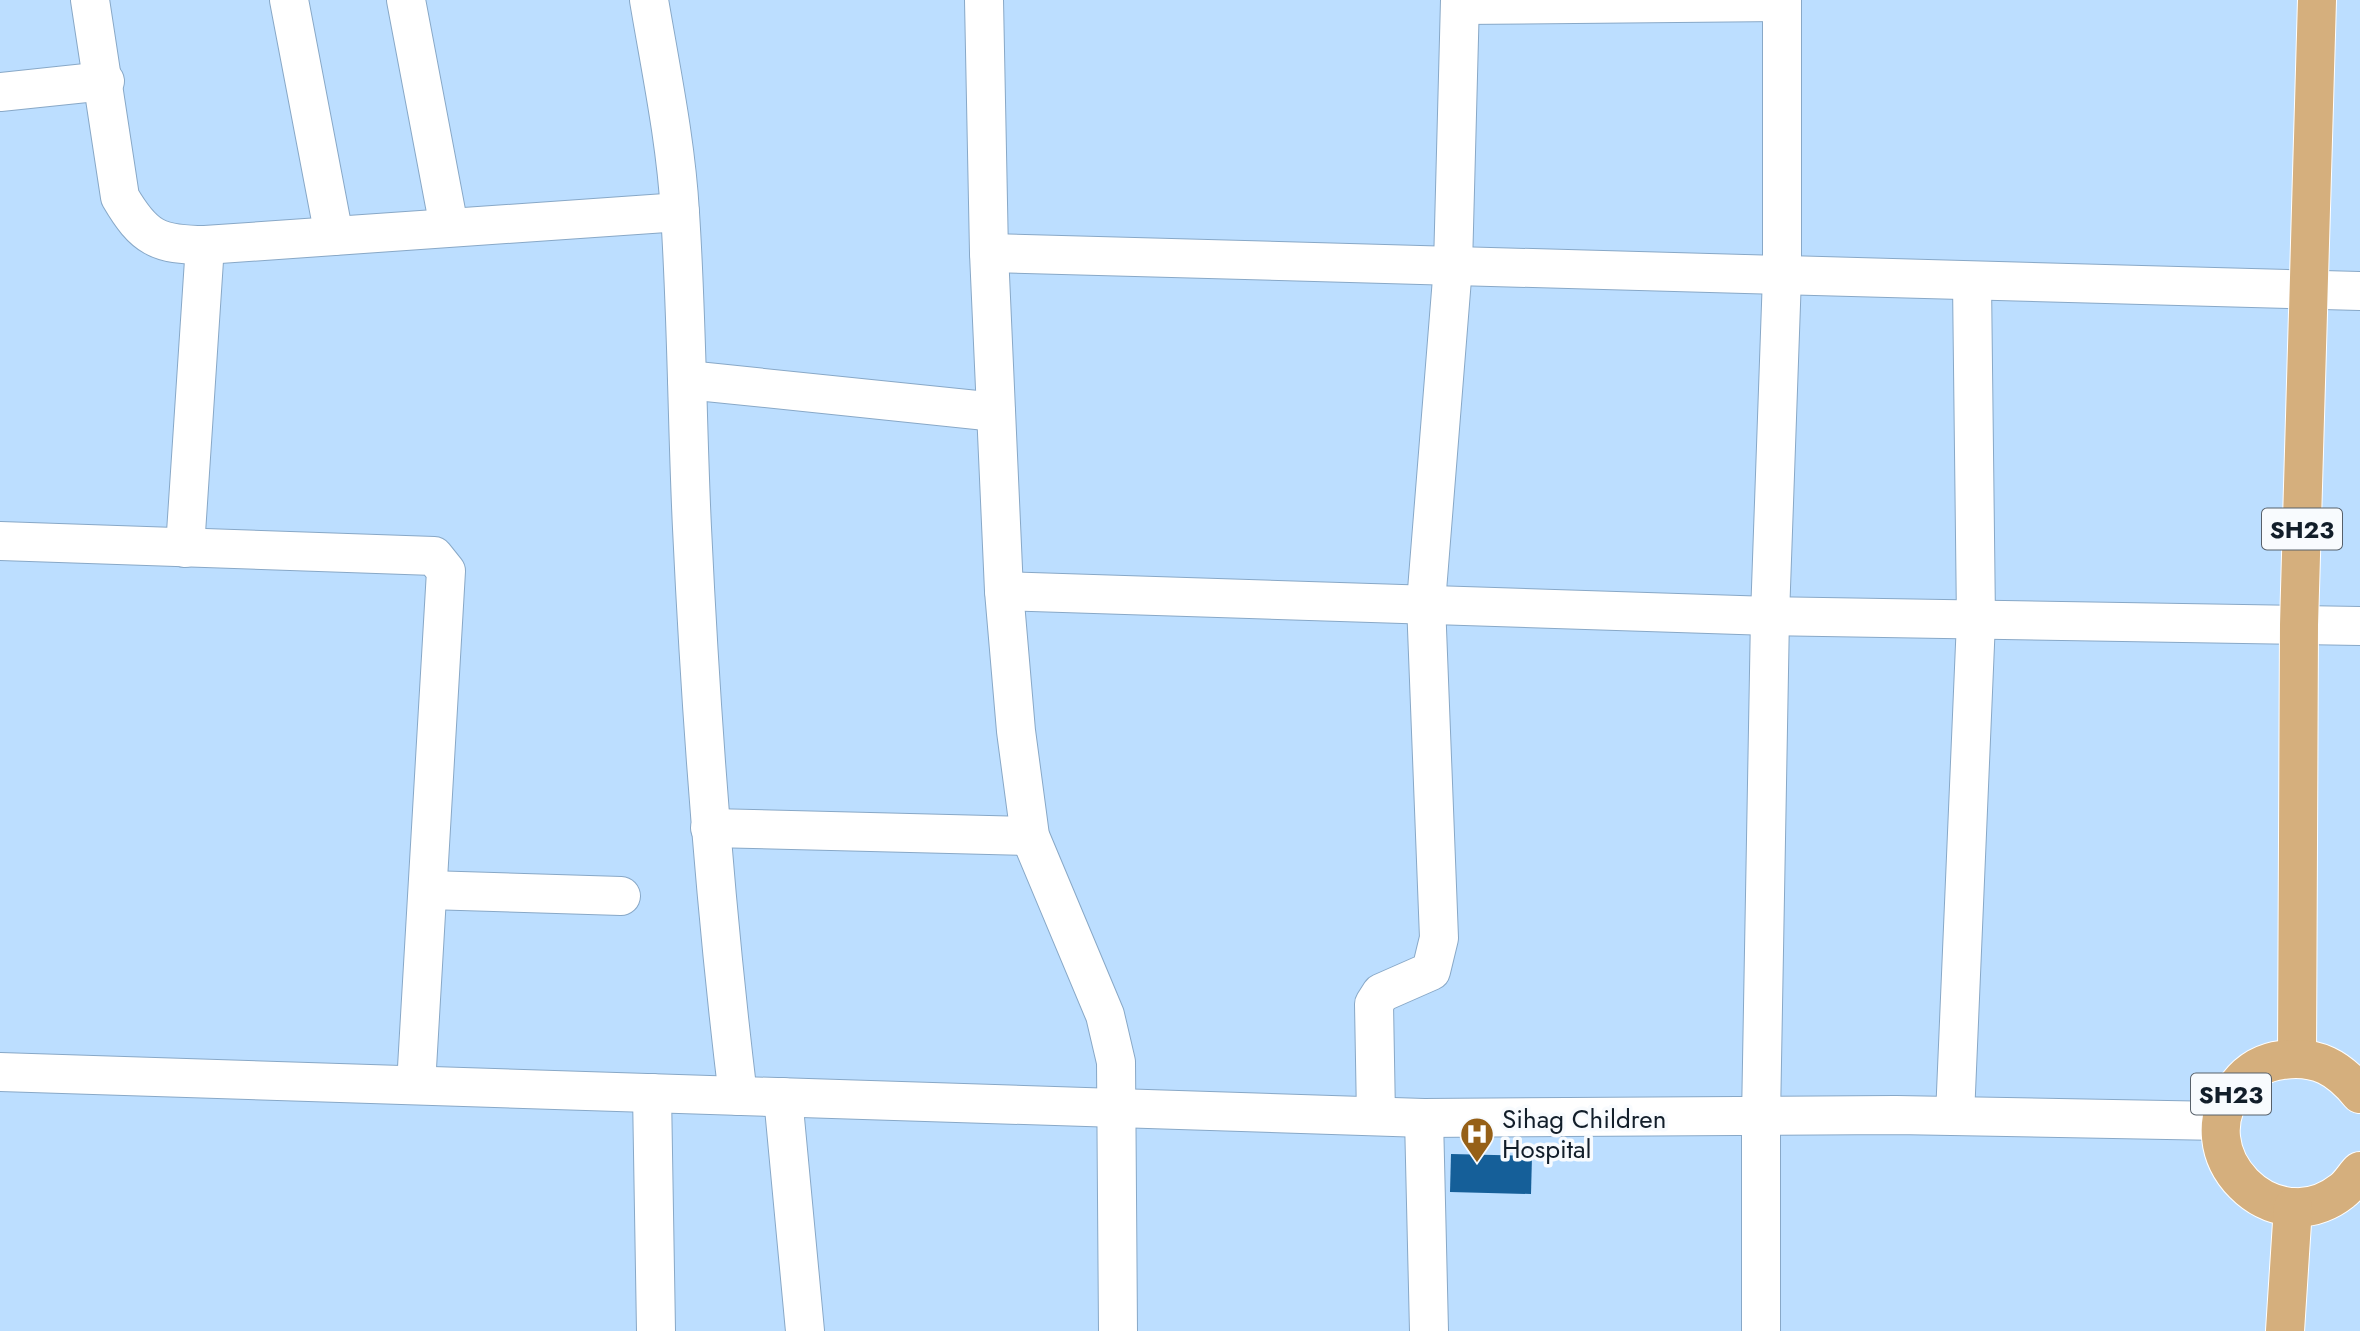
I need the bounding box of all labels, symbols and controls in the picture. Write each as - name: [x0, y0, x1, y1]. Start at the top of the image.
- road number: SH23: [2262, 508, 2342, 550]
- road number: SH23: [2191, 1074, 2271, 1114]
- place label: Sihag Children Hospital: [1502, 1100, 1666, 1168]
- hospital icon: Sihag Children Hospital: [1458, 1115, 1496, 1164]

